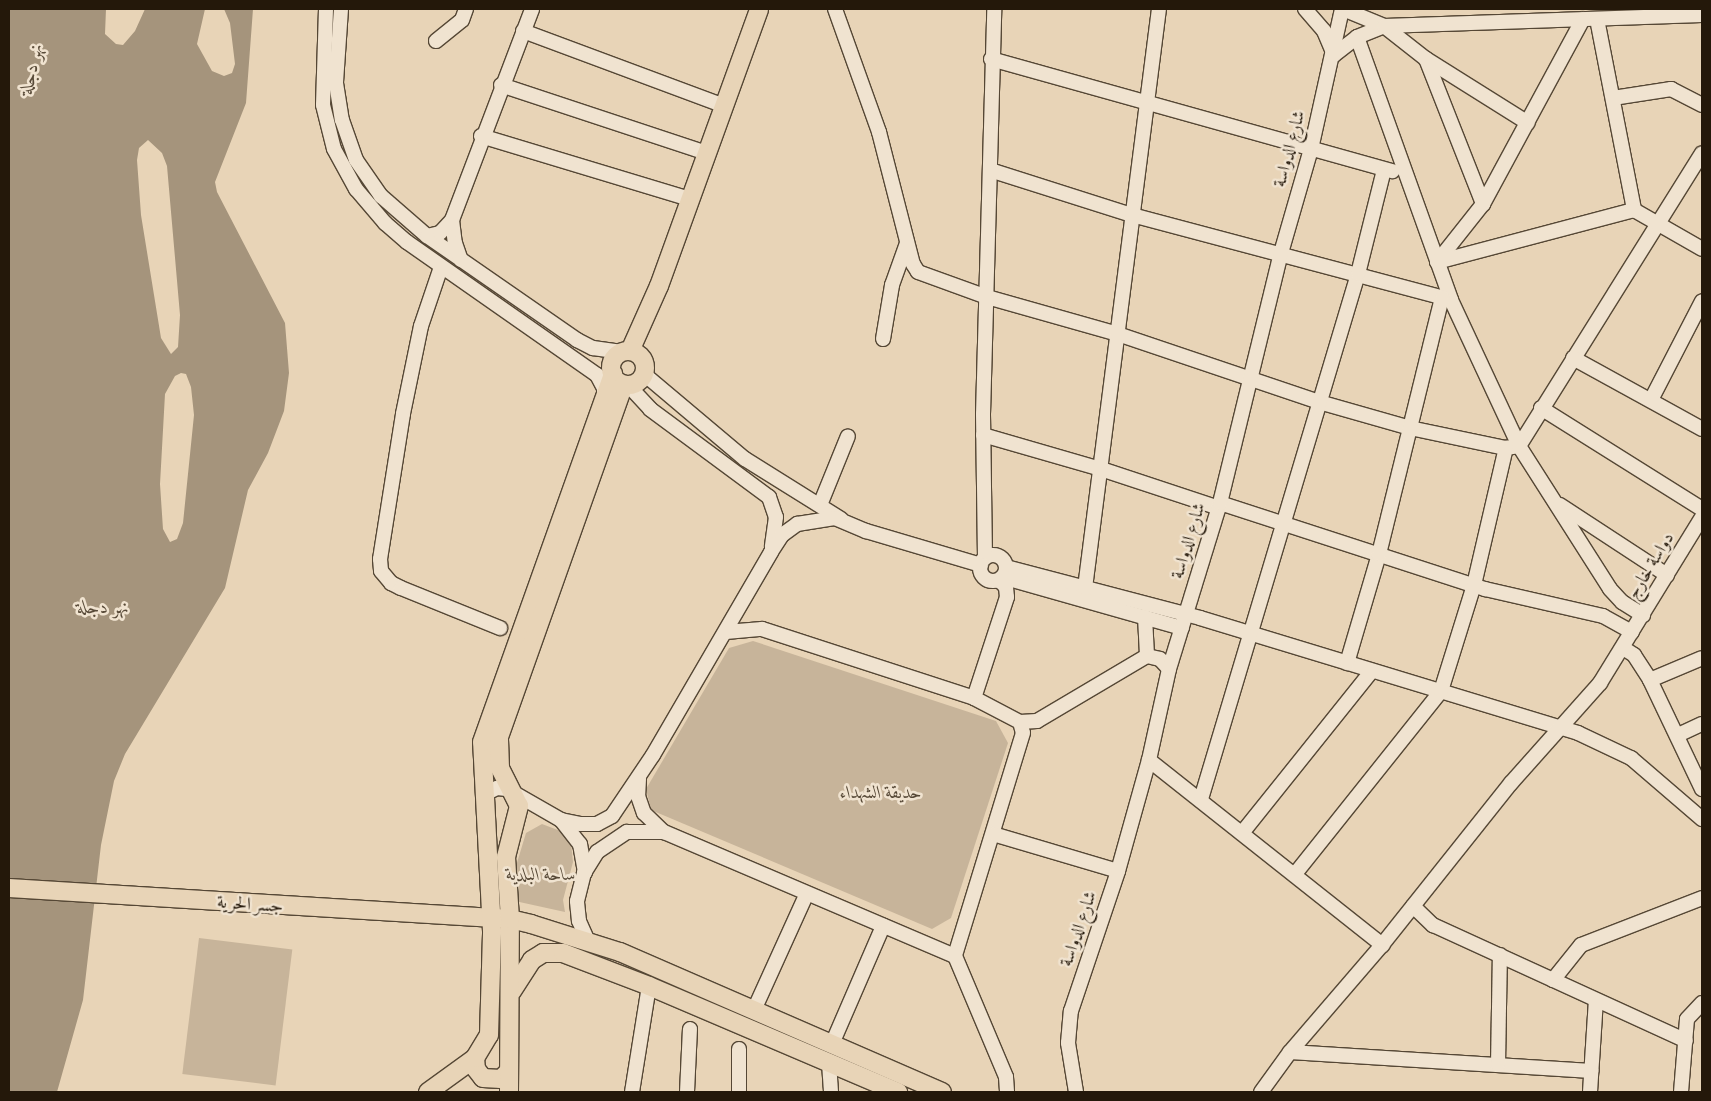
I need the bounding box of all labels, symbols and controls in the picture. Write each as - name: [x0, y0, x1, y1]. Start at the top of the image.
- water label: نهر دجلة: [15, 41, 49, 97]
- street label: شارع الدواسة: [1269, 108, 1311, 190]
- street label: شارع الدواسة: [1167, 500, 1211, 582]
- street label: دواسة خارج: [1623, 529, 1679, 603]
- water label: نهر دجلة: [77, 597, 129, 619]
- park label: حديقة الشهداء: [840, 782, 922, 804]
- park label: ساحة البلدية: [506, 864, 576, 886]
- street label: شارع الدواسة: [1056, 888, 1102, 970]
- street label: جسر الحرية: [216, 892, 284, 918]

